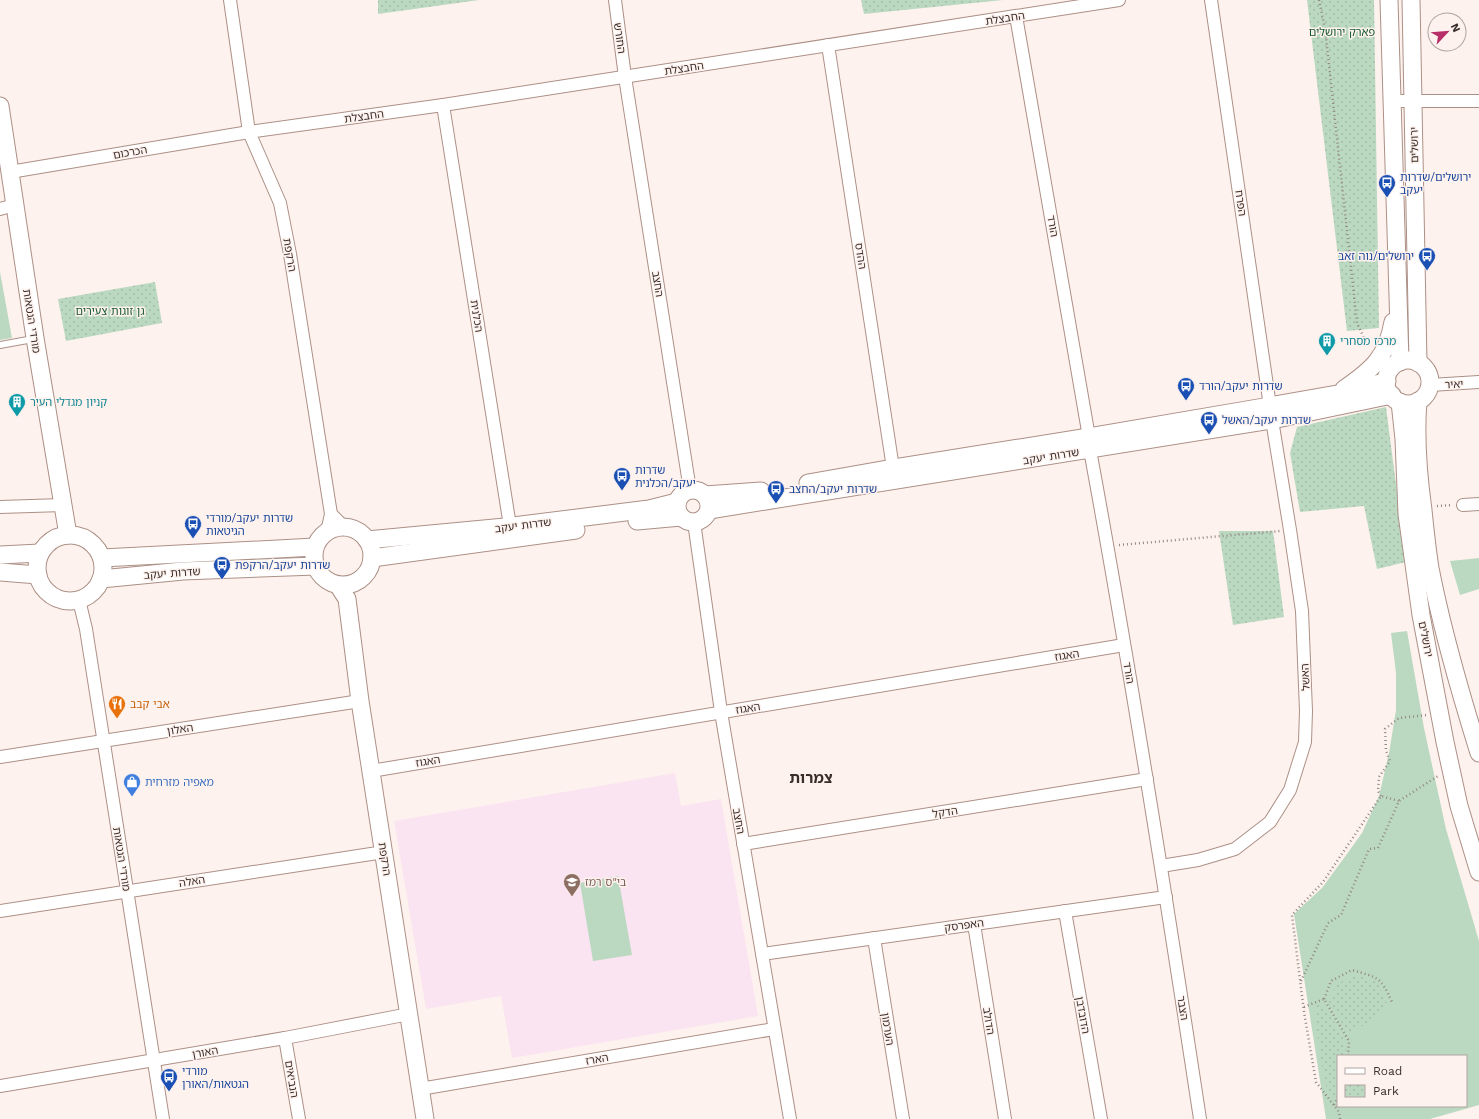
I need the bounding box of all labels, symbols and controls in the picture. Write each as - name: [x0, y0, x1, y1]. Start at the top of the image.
- street label: החבצלת: [984, 9, 1026, 28]
- north arrow: [1427, 12, 1467, 52]
- text: N: [1448, 21, 1463, 34]
- street label: החורש: [611, 22, 628, 54]
- park label: פארק ירושלים: [1309, 26, 1376, 39]
- street label: החבצלת: [663, 59, 705, 78]
- street label: החבצלת: [343, 107, 385, 126]
- street label: ירושלים: [1408, 127, 1421, 163]
- street label: הכרכום: [112, 143, 148, 162]
- place label: ירושלים/שדרות יעקב: [1400, 171, 1471, 197]
- bus stop icon: ירושלים/שדרות יעקב: [1377, 173, 1397, 198]
- street label: הפרח: [1232, 189, 1249, 217]
- street label: הורד: [1044, 214, 1061, 238]
- street label: הרקפת: [280, 237, 299, 273]
- street label: ההדס: [852, 242, 869, 270]
- bus stop icon: ירושלים/נוה זאב: [1417, 246, 1437, 271]
- place label: ירושלים/נוה זאב: [1338, 250, 1414, 263]
- street label: החצב: [649, 270, 666, 298]
- street label: מורדי הגטאות: [20, 288, 43, 354]
- street label: הכלנית: [468, 299, 486, 333]
- park label: גן זוגות צעירים: [76, 305, 145, 318]
- building icon: מרכז מסחרי: [1317, 331, 1337, 356]
- place label: מרכז מסחרי: [1340, 335, 1396, 348]
- bus stop icon: שדרות יעקב/הורד: [1176, 376, 1196, 401]
- street label: יאיר: [1444, 378, 1464, 391]
- place label: שדרות יעקב/הורד: [1199, 380, 1283, 393]
- building icon: קניון מגדלי העיר: [7, 392, 27, 417]
- place label: קניון מגדלי העיר: [30, 396, 107, 409]
- bus stop icon: שדרות יעקב/האשל: [1199, 410, 1219, 435]
- place label: שדרות יעקב/האשל: [1222, 414, 1311, 427]
- street label: שדרות יעקב: [1022, 446, 1080, 467]
- place label: שדרות יעקב/הכלנית: [635, 464, 696, 490]
- bus stop icon: שדרות יעקב/הכלנית: [612, 466, 632, 491]
- bus stop icon: שדרות יעקב/החצב: [766, 479, 786, 504]
- place label: שדרות יעקב/החצב: [789, 483, 877, 496]
- place label: שדרות יעקב/מורדי הגיטאות: [206, 512, 293, 538]
- bus stop icon: שדרות יעקב/מורדי הגיטאות: [183, 514, 203, 539]
- street label: שדרות יעקב: [494, 516, 552, 535]
- bus stop icon: שדרות יעקב/הרקפת: [212, 555, 232, 580]
- place label: שדרות יעקב/הרקפת: [235, 559, 330, 572]
- street label: שדרות יעקב: [143, 565, 201, 582]
- street label: ירושלים: [1416, 620, 1435, 658]
- street label: האגוז: [1054, 647, 1080, 664]
- street label: הורד: [1120, 661, 1137, 685]
- street label: האשל: [1298, 663, 1313, 691]
- restaurant icon: אבי קבב: [107, 694, 127, 719]
- place label: אבי קבב: [130, 698, 170, 711]
- street label: האגוז: [735, 700, 761, 717]
- street label: האלון: [166, 721, 194, 738]
- street label: האגוז: [415, 753, 441, 770]
- district label: צמרות: [789, 769, 833, 787]
- shop icon: מאפיה מזרחית: [122, 772, 142, 797]
- place label: מאפיה מזרחית: [145, 776, 214, 789]
- street label: הדקל: [931, 804, 959, 821]
- street label: החצב: [730, 807, 747, 835]
- street label: מורדי הגטאות: [110, 826, 133, 892]
- street label: הרקפת: [375, 841, 394, 877]
- school or university icon: בי"ס רמז: [562, 872, 582, 897]
- street label: האלה: [178, 873, 206, 890]
- place label: בי"ס רמז: [585, 876, 626, 889]
- street label: האפרסק: [943, 916, 985, 935]
- street label: הדובדבן: [1073, 995, 1092, 1035]
- street label: הצבר: [1174, 995, 1191, 1021]
- street label: הדולב: [980, 1006, 997, 1036]
- street label: הערמון: [878, 1012, 897, 1047]
- street label: האורן: [191, 1044, 219, 1061]
- street label: הארז: [585, 1051, 610, 1068]
- legend: [1337, 1055, 1467, 1107]
- street label: הנביאים: [282, 1059, 301, 1099]
- text: Road: [1373, 1064, 1402, 1078]
- place label: מורדי הגטאות/האורן: [182, 1065, 249, 1091]
- bus stop icon: מורדי הגטאות/האורן: [159, 1067, 179, 1092]
- text: Park: [1373, 1084, 1399, 1098]

